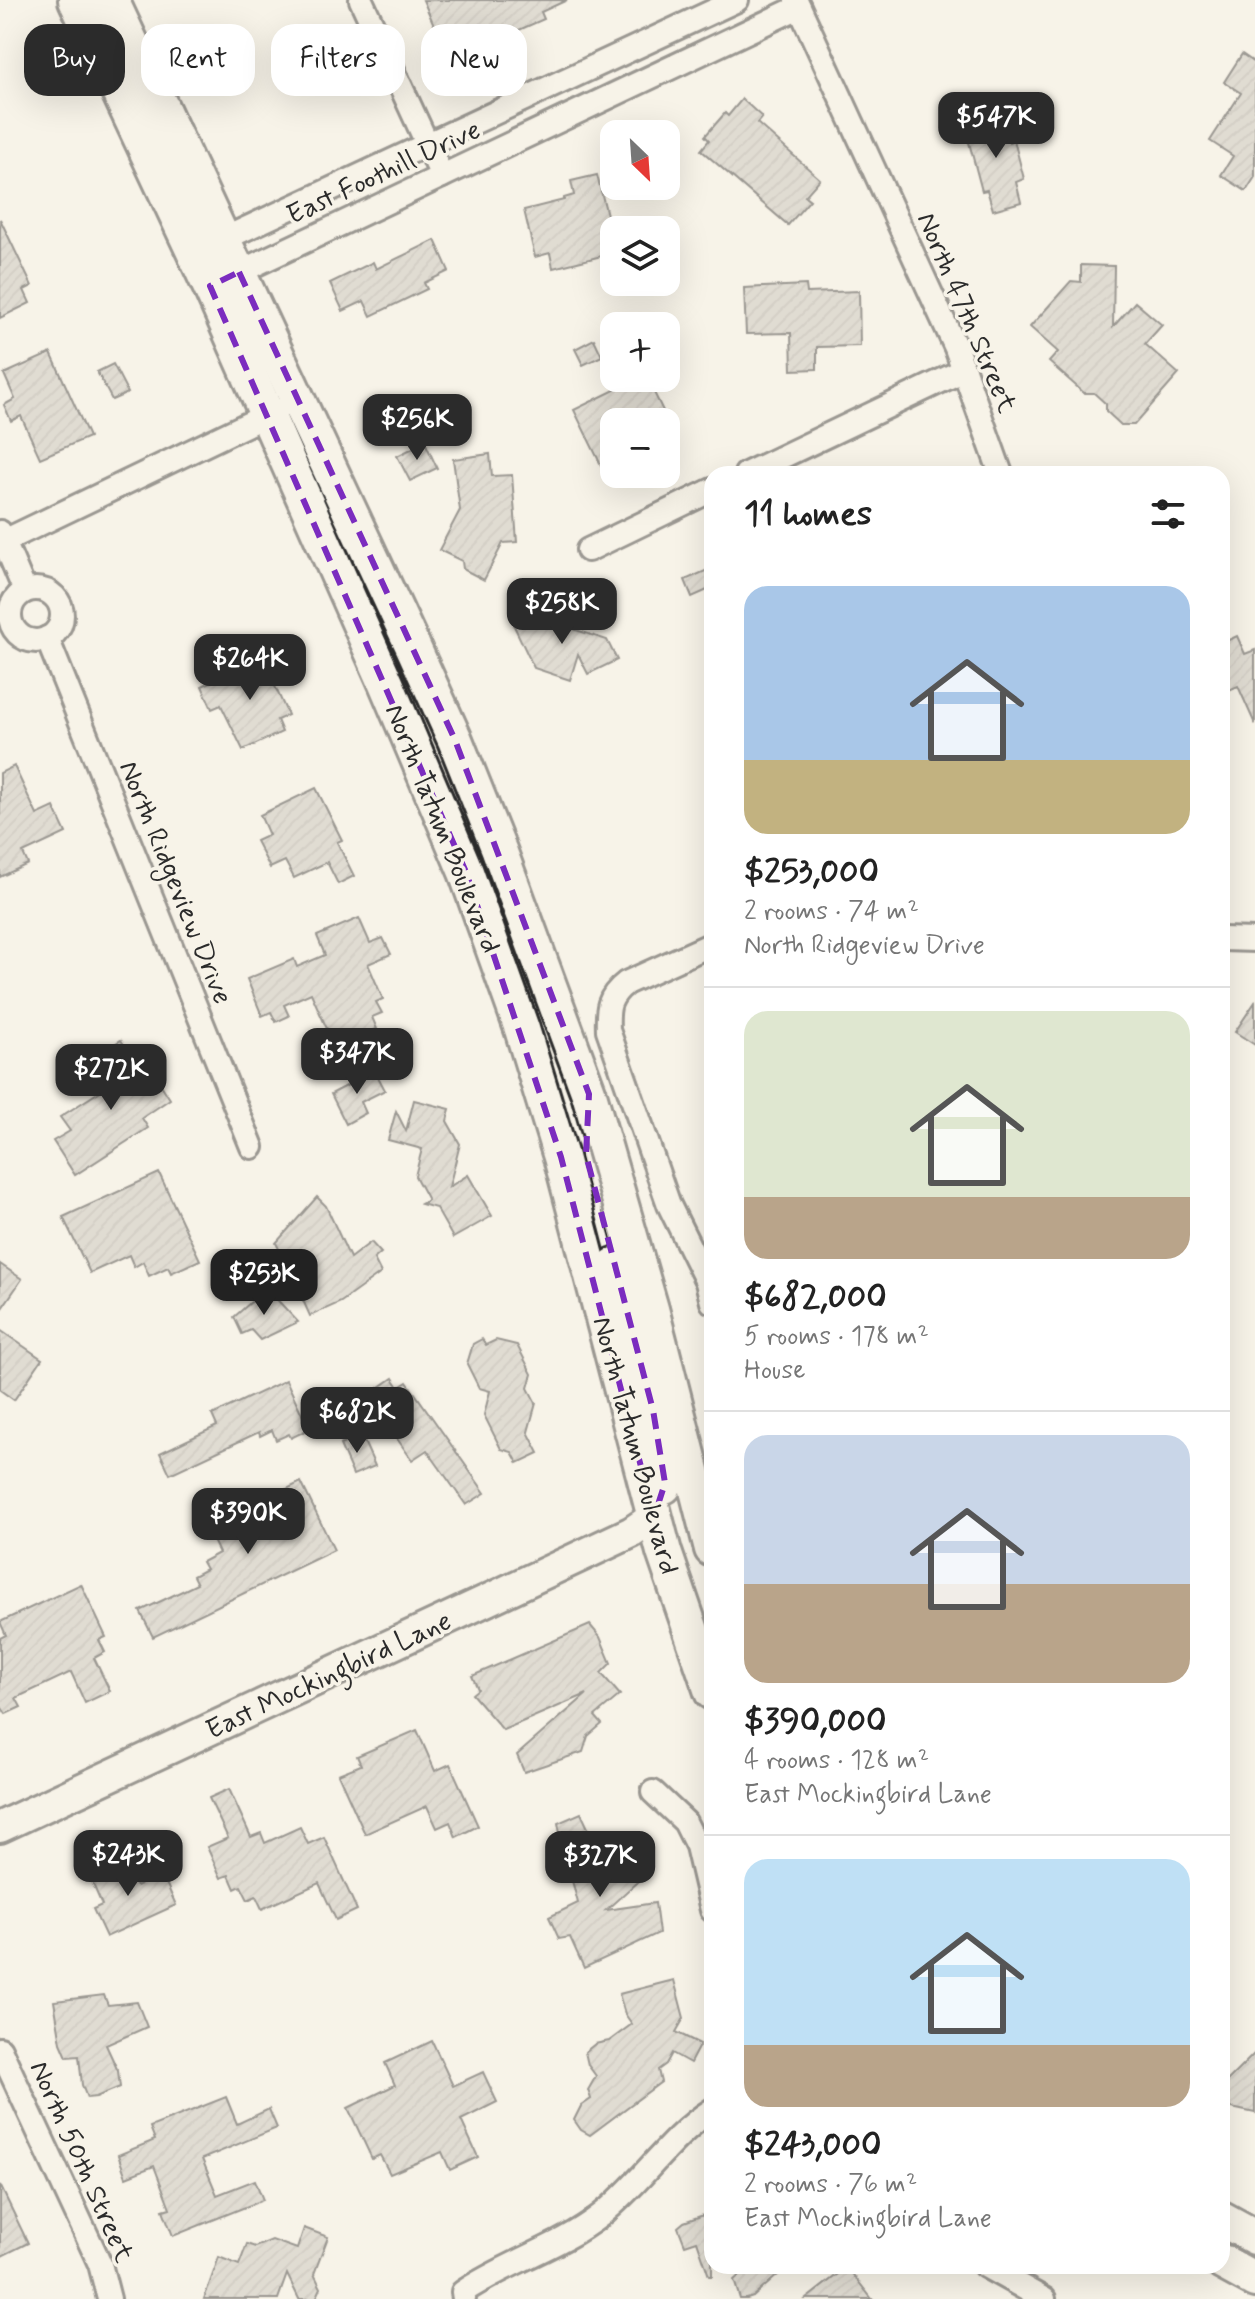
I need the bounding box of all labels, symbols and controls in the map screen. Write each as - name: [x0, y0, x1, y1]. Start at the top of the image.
- chip: Buy: [24, 24, 125, 96]
- chip: Rent: [141, 24, 255, 96]
- chip: Filters: [271, 24, 405, 96]
- chip: New: [421, 24, 527, 96]
- pin: $547K: [940, 92, 1052, 160]
- text: $547K: [956, 101, 1036, 135]
- street label: East Foothill Drive: [281, 112, 487, 234]
- north arrow: [600, 120, 680, 200]
- map controls: [600, 120, 680, 488]
- street label: North 47th Street: [907, 207, 1025, 419]
- button: layers: [600, 216, 680, 296]
- button: +: [600, 312, 680, 392]
- pin: $256K: [361, 394, 473, 462]
- text: $256K: [381, 403, 453, 437]
- button: −: [600, 408, 680, 488]
- text: 11 homes: [744, 492, 872, 537]
- icon: filters: [1146, 492, 1190, 536]
- pin: $258K: [506, 578, 618, 646]
- text: $258K: [525, 587, 599, 621]
- pin: $264K: [194, 634, 306, 702]
- icon: home: [895, 638, 1039, 782]
- text: $264K: [212, 643, 288, 677]
- street label: North Tatum Boulevard: [375, 699, 509, 959]
- street label: North Ridgeview Drive: [107, 756, 240, 1011]
- text: $253,000: [744, 850, 879, 895]
- text: 2 rooms · 74 m²: [744, 895, 919, 929]
- text: North Ridgeview Drive: [744, 929, 985, 963]
- pin: $347K: [301, 1028, 413, 1096]
- text: $347K: [319, 1037, 395, 1071]
- pin: $272K: [55, 1044, 167, 1112]
- text: $272K: [74, 1053, 148, 1087]
- icon: home: [895, 1063, 1039, 1207]
- pin: $253K: [208, 1249, 320, 1317]
- text: $253K: [229, 1258, 299, 1292]
- text: $682,000: [744, 1275, 887, 1320]
- street label: North Tatum Boulevard: [582, 1313, 687, 1579]
- text: 5 rooms · 178 m²: [744, 1320, 929, 1354]
- text: House: [744, 1354, 805, 1388]
- pin: $682K: [301, 1387, 413, 1455]
- text: $682K: [319, 1396, 395, 1430]
- icon: home: [895, 1487, 1039, 1631]
- pin: $390K: [192, 1488, 304, 1556]
- text: $390K: [210, 1497, 286, 1531]
- street label: East Mockingbird Lane: [200, 1603, 459, 1752]
- text: $390,000: [744, 1699, 886, 1744]
- text: 4 rooms · 128 m²: [744, 1744, 929, 1778]
- text: East Mockingbird Lane: [744, 1778, 992, 1812]
- pin: $243K: [72, 1830, 184, 1898]
- pin: $327K: [544, 1831, 656, 1899]
- text: $243K: [92, 1839, 164, 1873]
- text: $327K: [563, 1840, 637, 1874]
- icon: home: [895, 1911, 1039, 2055]
- street label: North 50th Street: [20, 2056, 142, 2269]
- text: $243,000: [744, 2123, 881, 2168]
- text: 2 rooms · 76 m²: [744, 2168, 917, 2202]
- text: East Mockingbird Lane: [744, 2202, 992, 2236]

